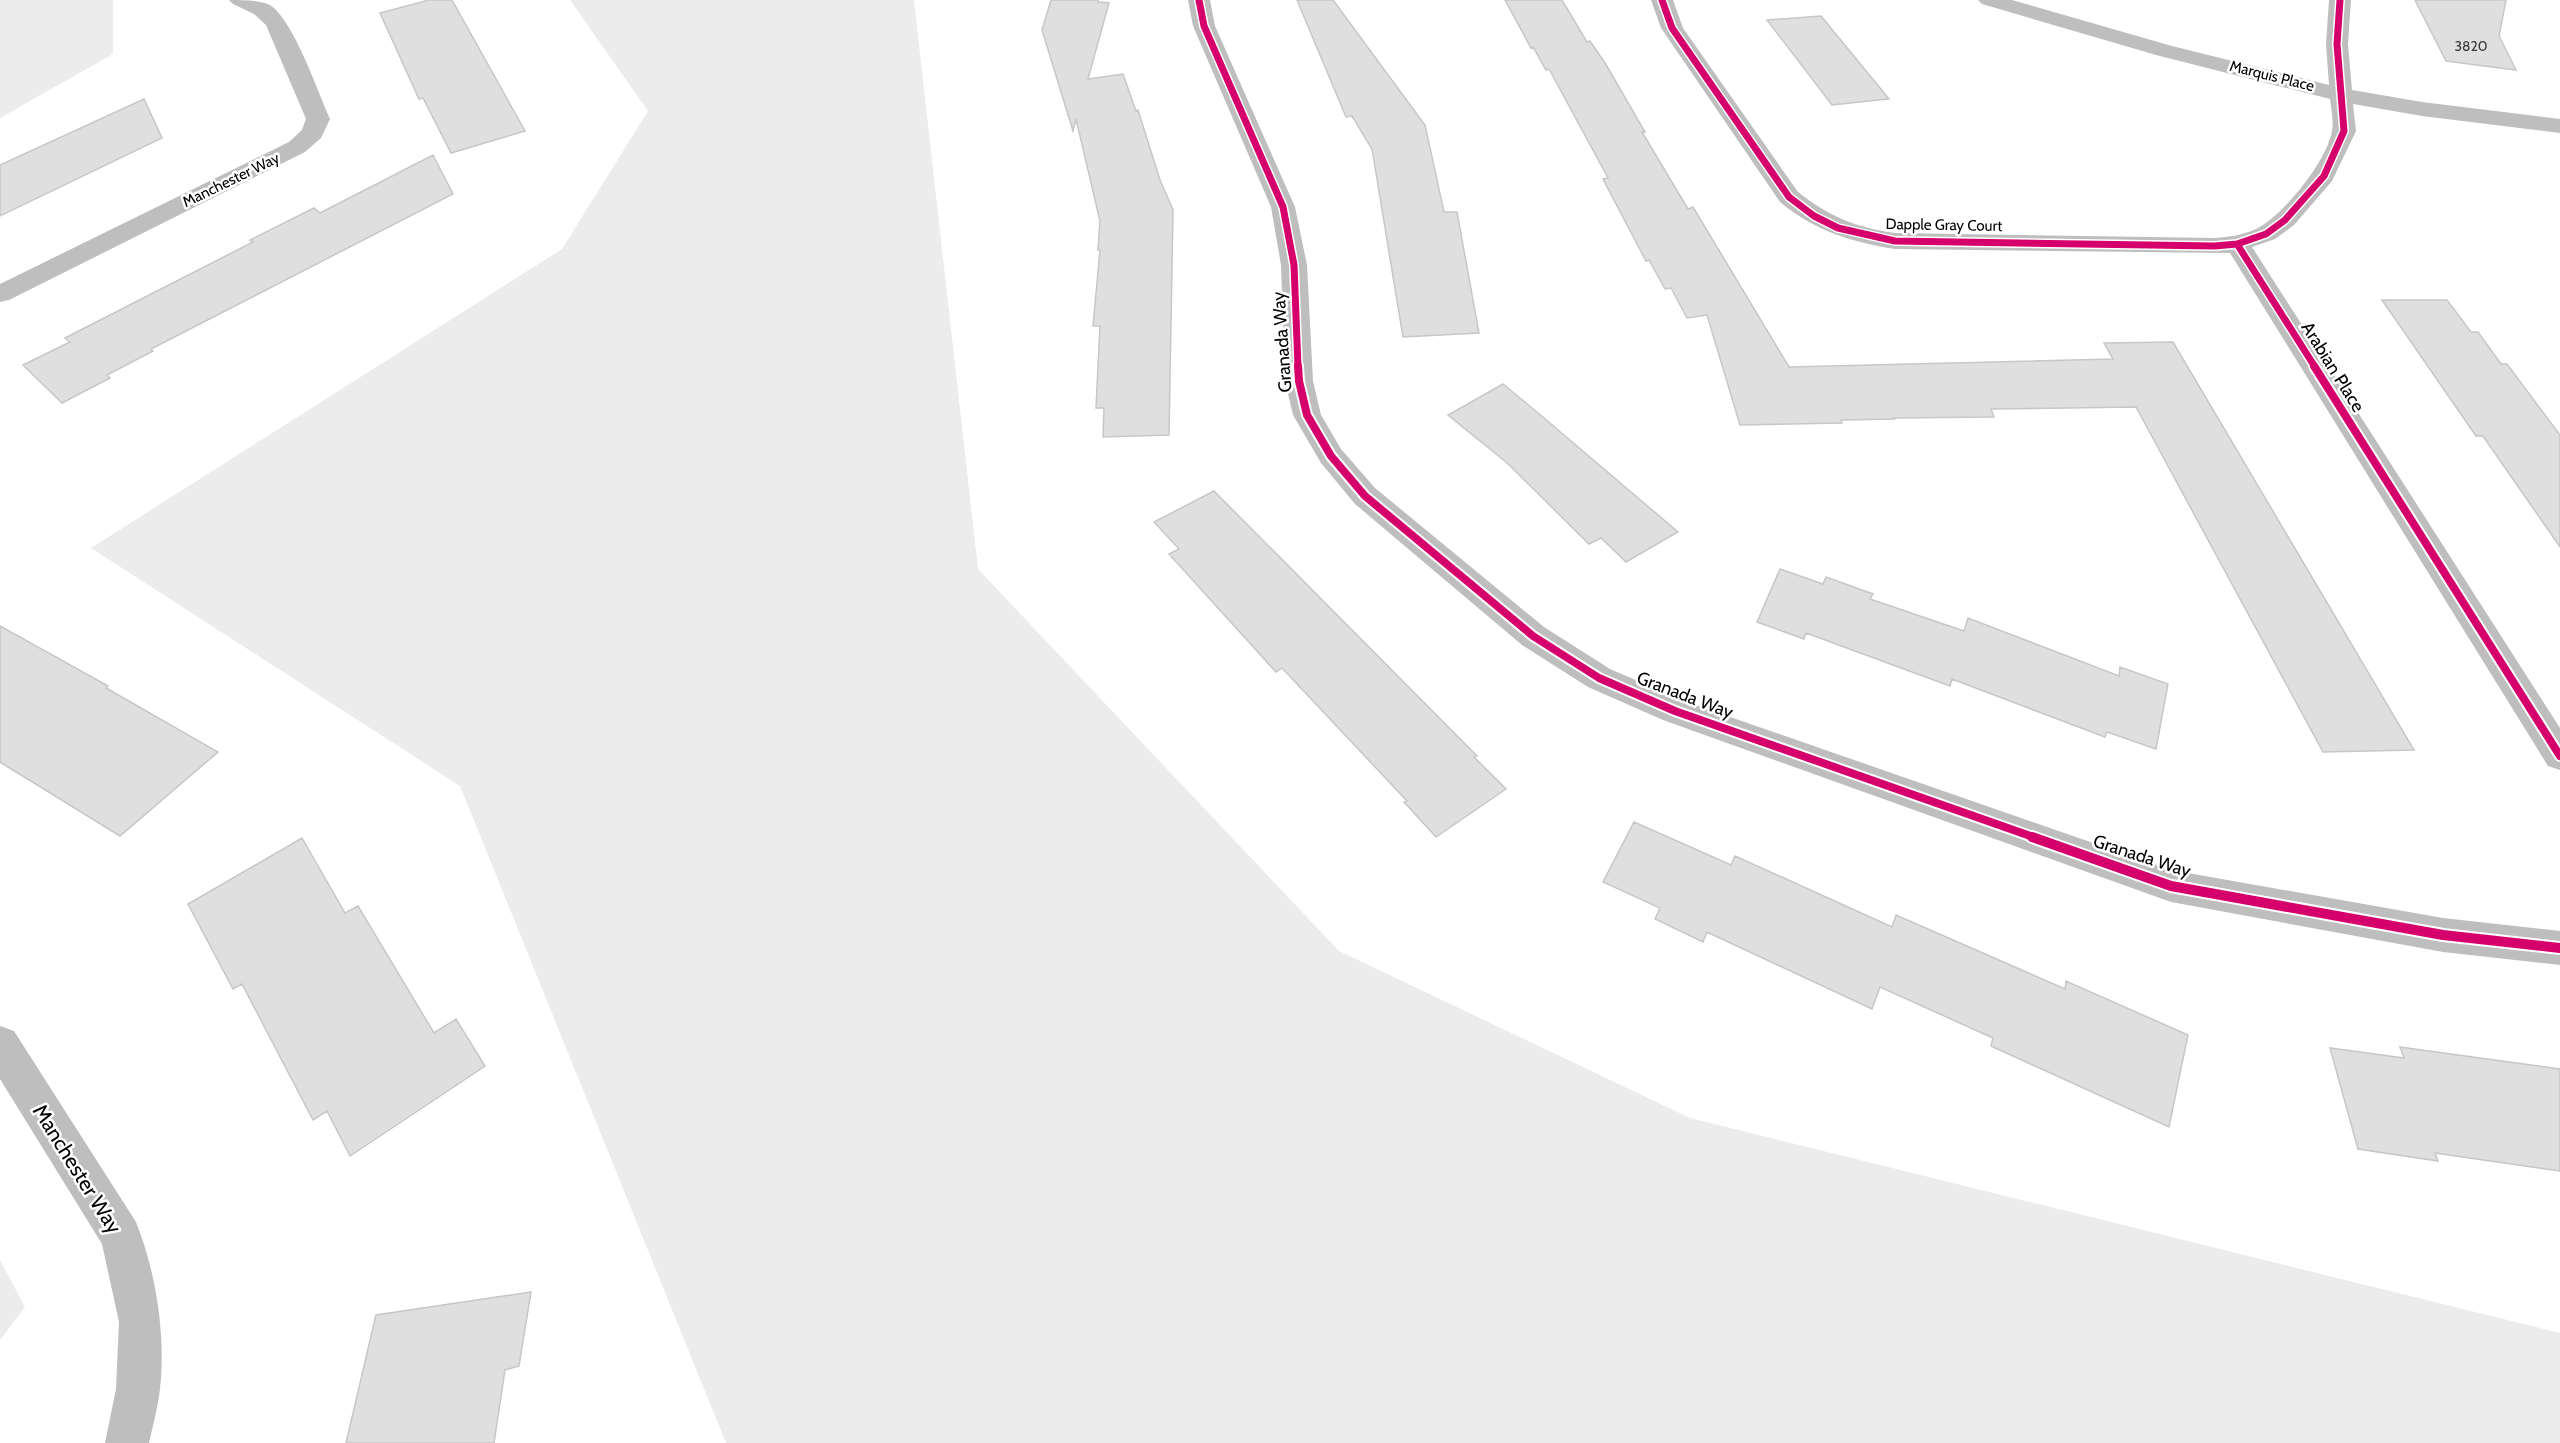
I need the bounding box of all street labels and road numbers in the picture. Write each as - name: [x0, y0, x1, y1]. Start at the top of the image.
- street label: Marquis Place: [2228, 57, 2316, 95]
- street label: Manchester Way: [180, 149, 283, 211]
- street label: Dapple Gray Court: [1886, 215, 2002, 235]
- street label: Granada Way: [1267, 291, 1297, 393]
- street label: Arabian Place: [2297, 318, 2369, 416]
- street label: Granada Way: [1634, 667, 1736, 723]
- street label: Granada Way: [2090, 830, 2194, 882]
- street label: Manchester Way: [28, 1100, 127, 1238]

